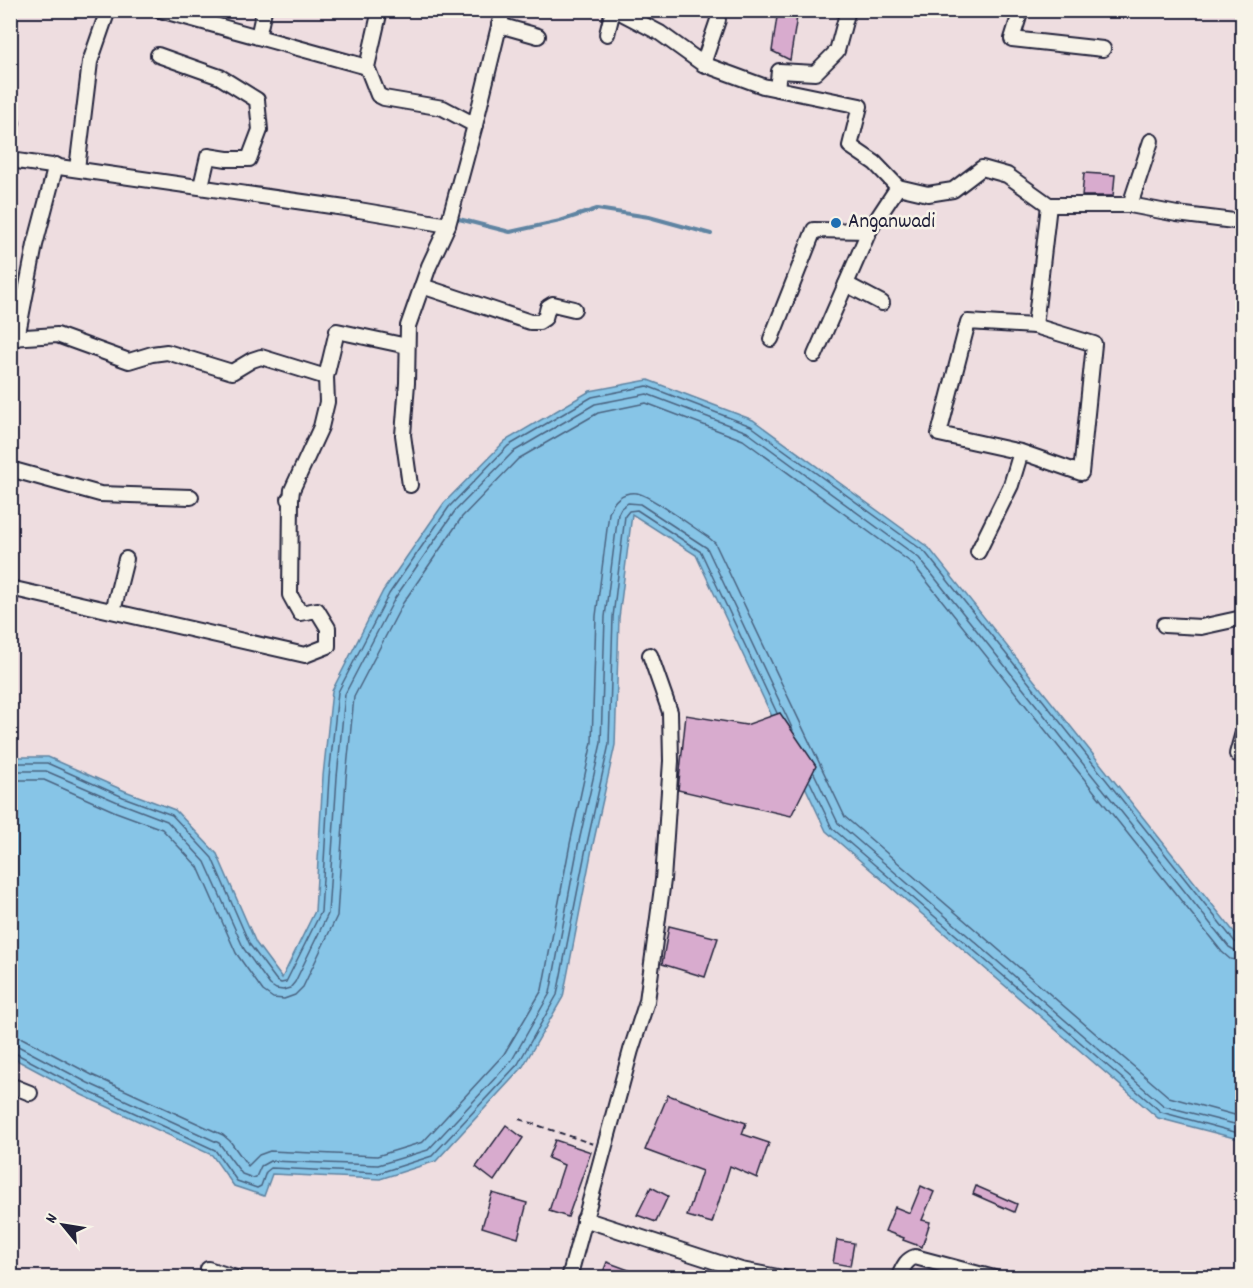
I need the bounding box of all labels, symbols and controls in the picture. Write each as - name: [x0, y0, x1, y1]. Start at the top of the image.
- place label: Anganwadi: [848, 208, 935, 238]
- marker: Anganwadi: [829, 216, 843, 230]
- north arrow: [33, 1195, 93, 1255]
- text: N: [40, 1209, 64, 1228]

